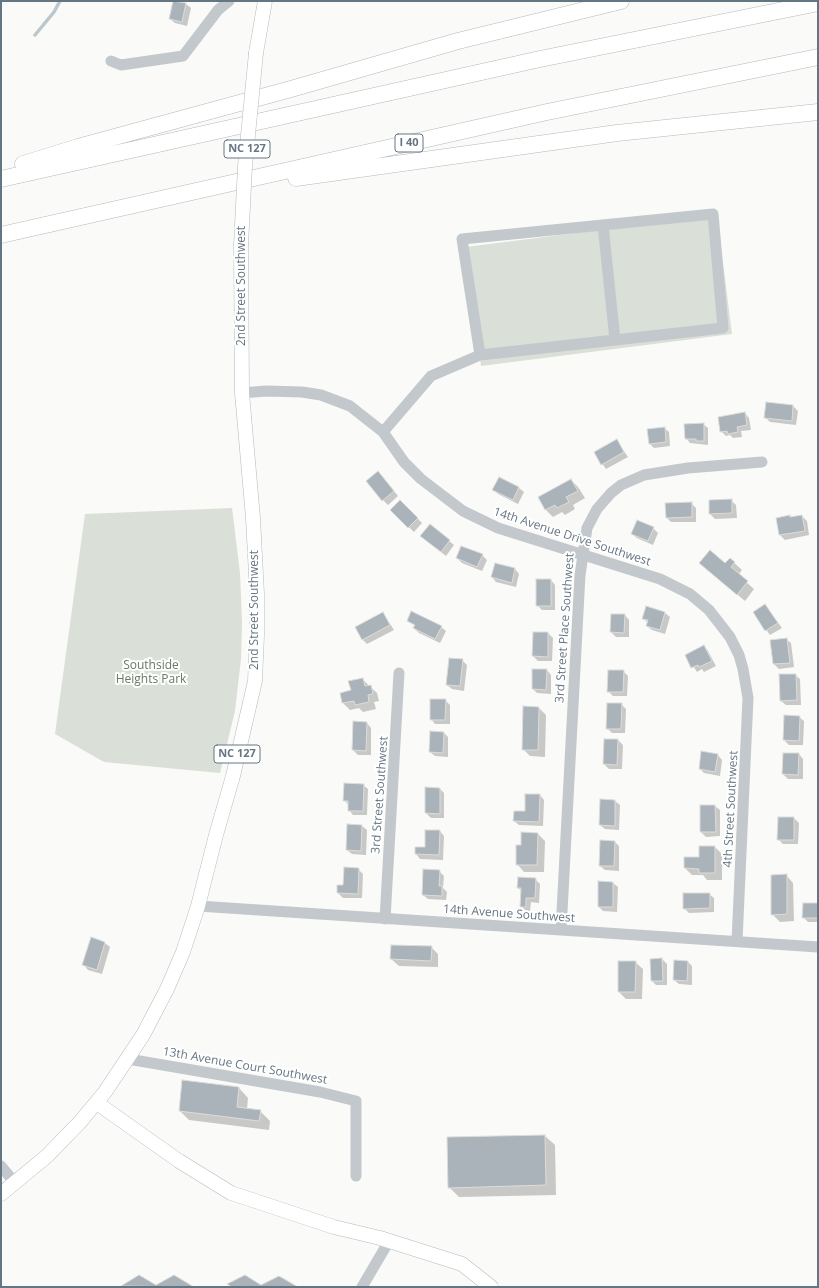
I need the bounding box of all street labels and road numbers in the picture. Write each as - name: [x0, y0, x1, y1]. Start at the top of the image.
- road number: I 40: [395, 134, 423, 152]
- road number: NC 127: [224, 140, 270, 158]
- street label: 2nd Street Southwest: [235, 226, 249, 346]
- street label: 14th Avenue Drive Southwest: [491, 505, 653, 569]
- street label: 2nd Street Southwest: [248, 550, 262, 670]
- street label: 3rd Street Place Southwest: [553, 553, 577, 703]
- street label: 3rd Street Southwest: [369, 736, 391, 854]
- road number: NC 127: [214, 745, 260, 763]
- street label: 4th Street Southwest: [721, 750, 741, 868]
- street label: 14th Avenue Southwest: [443, 902, 575, 926]
- street label: 13th Avenue Court Southwest: [162, 1044, 328, 1088]

